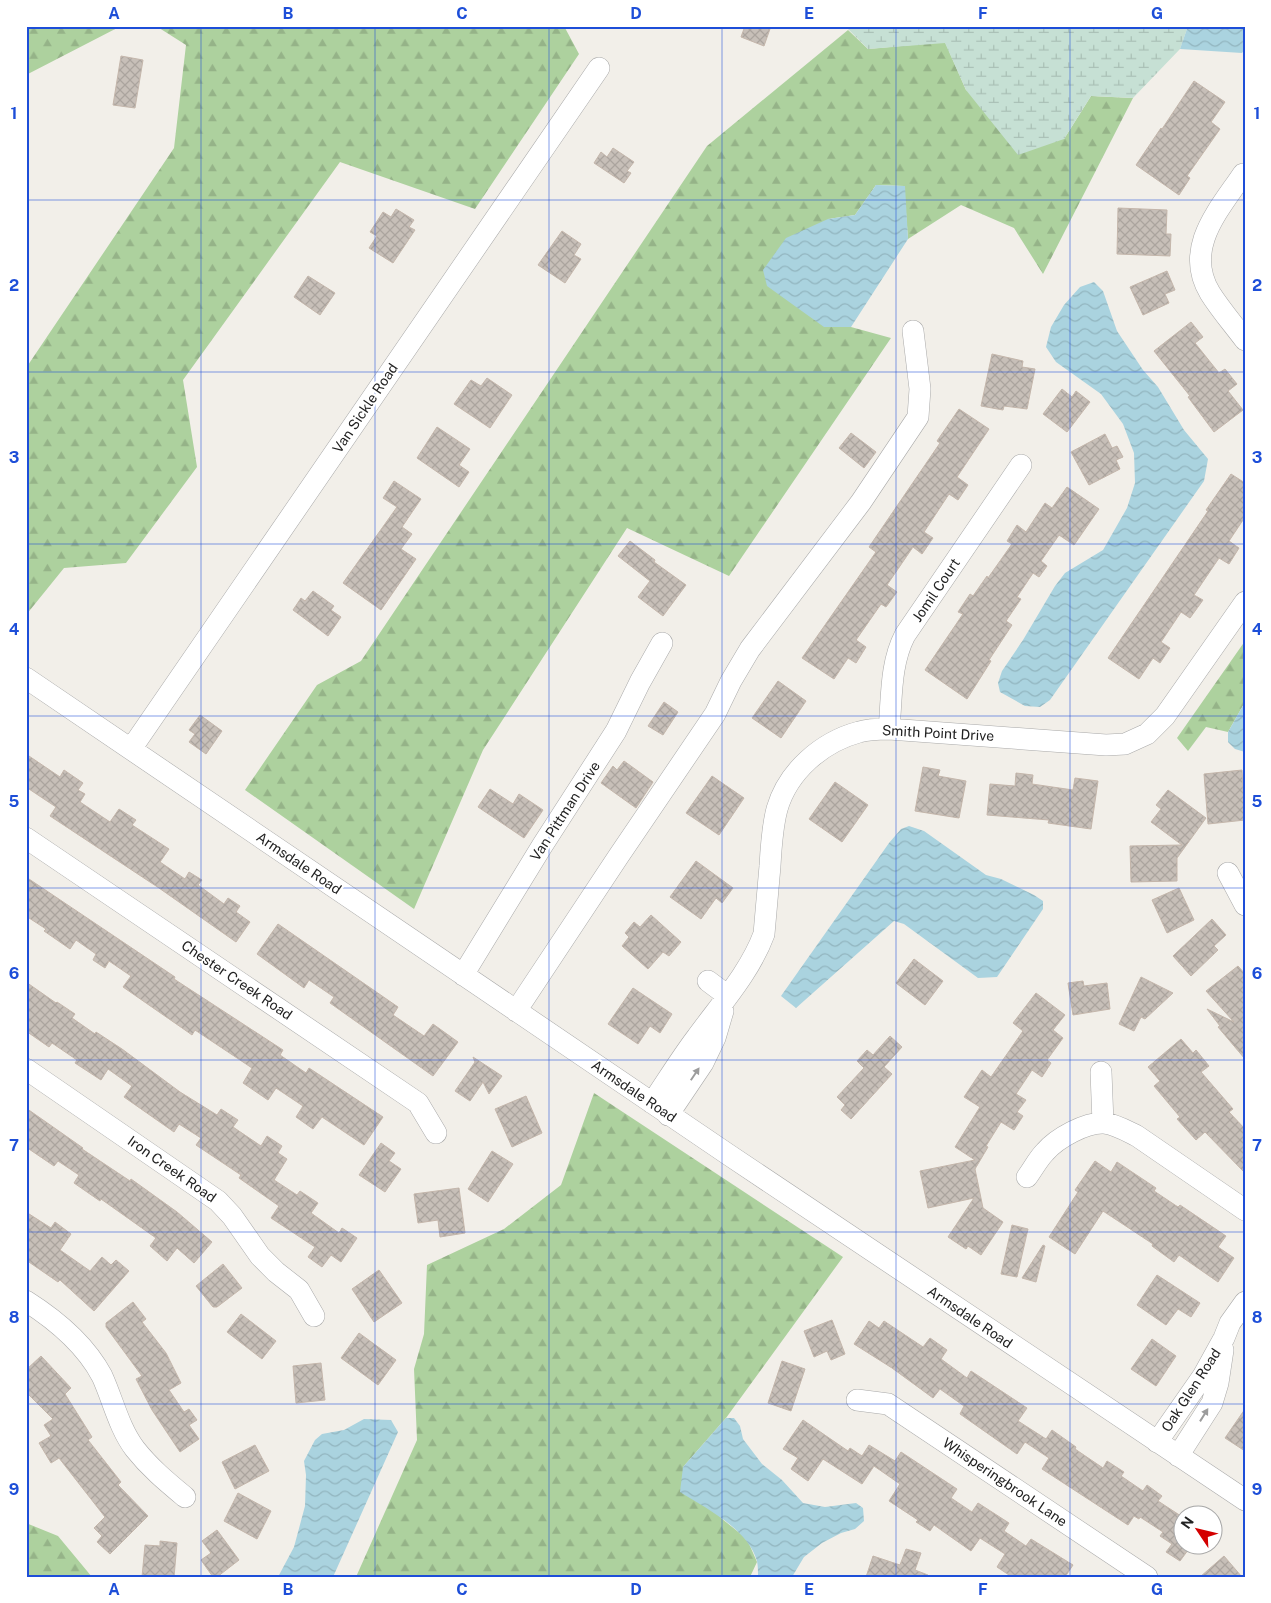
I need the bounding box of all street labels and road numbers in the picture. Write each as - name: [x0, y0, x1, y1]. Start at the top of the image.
- street label: Van Sickle Road: [329, 360, 401, 456]
- street label: Jomil Court: [909, 555, 963, 625]
- street label: Smith Point Drive: [882, 722, 995, 744]
- street label: Van Pittman Drive: [527, 758, 603, 864]
- street label: Armsdale Road: [254, 829, 344, 897]
- street label: Chester Creek Road: [179, 937, 295, 1023]
- street label: Armsdale Road: [589, 1057, 679, 1125]
- street label: Iron Creek Road: [125, 1133, 219, 1205]
- street label: Armsdale Road: [925, 1283, 1015, 1351]
- street label: Oak Glen Road: [1158, 1345, 1224, 1435]
- street label: Whisperingbrook Lane: [940, 1434, 1070, 1530]

